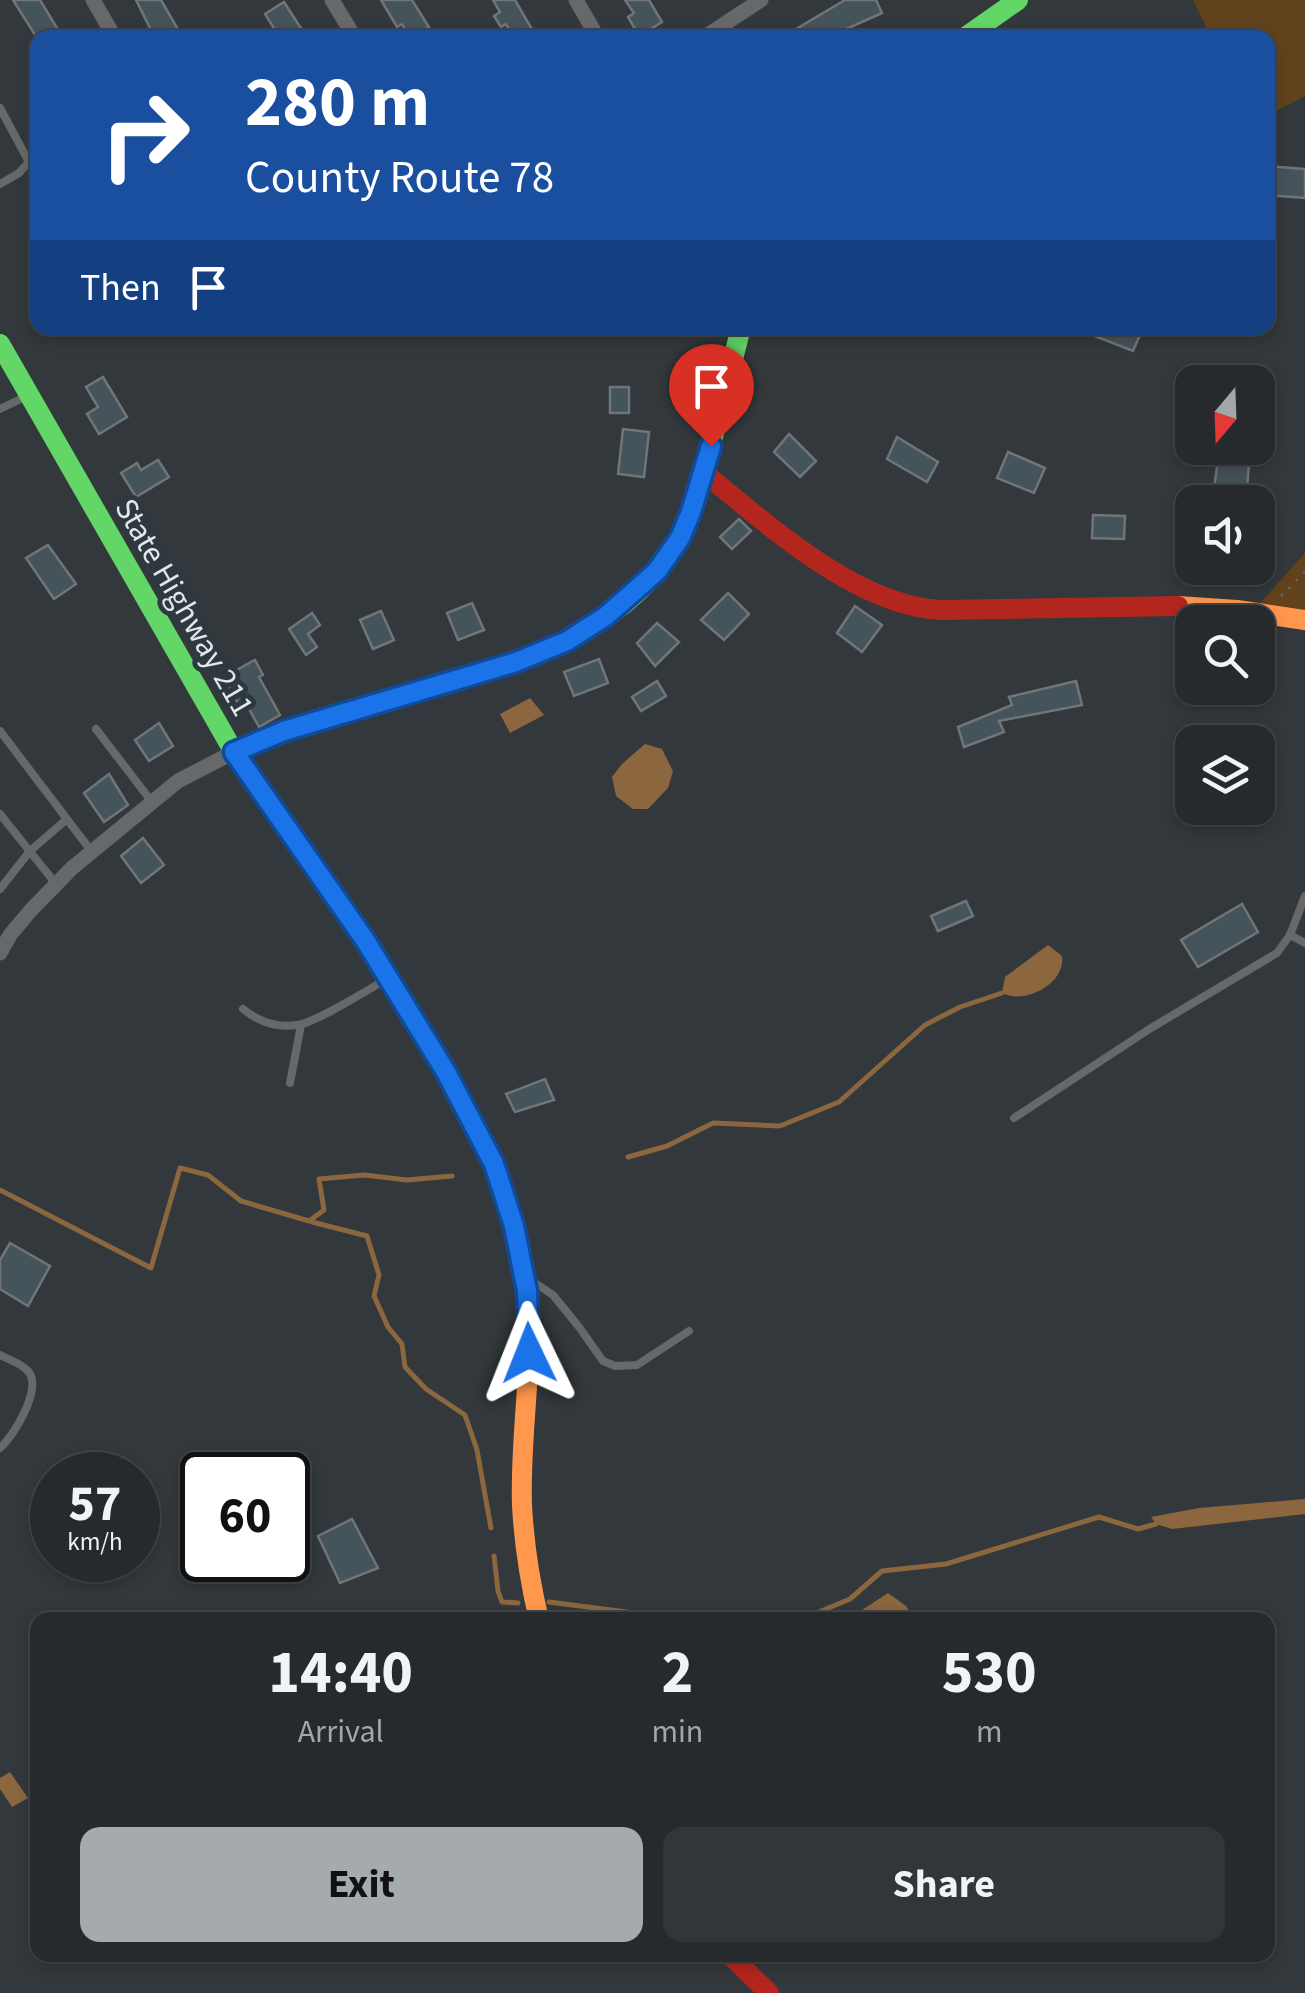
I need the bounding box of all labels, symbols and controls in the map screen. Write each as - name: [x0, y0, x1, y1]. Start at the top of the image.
- text: 280 m: [245, 53, 430, 153]
- icon: right: [80, 70, 210, 200]
- text: County Route 78: [245, 146, 554, 210]
- icon: arrive: [181, 260, 236, 315]
- text: Then: [80, 261, 161, 315]
- pin: [669, 344, 754, 447]
- icon: arrive: [684, 359, 739, 414]
- north arrow: [1175, 365, 1275, 465]
- map controls: [1175, 365, 1275, 825]
- button: sound: [1175, 485, 1275, 585]
- street label: State Highway 211: [103, 490, 265, 725]
- button: search: [1175, 605, 1275, 705]
- button: layers: [1175, 725, 1275, 825]
- position arrow: [477, 1301, 581, 1405]
- speed limit sign: 60: [180, 1452, 310, 1582]
- text: 57: [69, 1469, 121, 1540]
- text: km/h: [67, 1524, 123, 1560]
- text: 14:40: [268, 1631, 413, 1716]
- text: 2: [662, 1631, 693, 1716]
- text: 530: [942, 1631, 1037, 1716]
- text: Arrival: [298, 1709, 384, 1755]
- text: min: [651, 1709, 703, 1755]
- text: m: [976, 1709, 1002, 1755]
- button: Exit: [80, 1827, 643, 1942]
- button: Share: [663, 1827, 1225, 1942]

